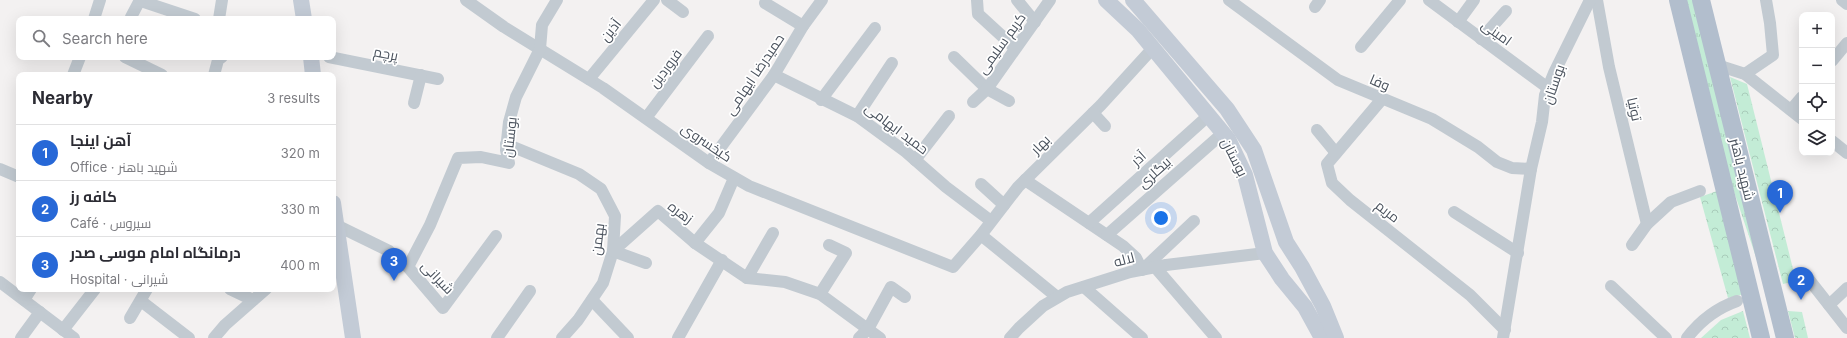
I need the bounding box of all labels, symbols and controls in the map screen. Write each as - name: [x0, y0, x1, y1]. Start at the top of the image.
- street label: کریم سلیمی: [973, 9, 1031, 78]
- map controls: [1799, 12, 1835, 156]
- button: +: [1799, 12, 1835, 48]
- street label: آذین: [596, 15, 624, 45]
- street label: امینی: [1479, 15, 1515, 49]
- search box: [16, 16, 336, 60]
- icon: search: [30, 27, 52, 49]
- text: Search here: [62, 29, 148, 48]
- street label: حمیدرضا ایهامی: [721, 30, 787, 118]
- street label: پرچم: [372, 42, 400, 66]
- street label: فروردین: [645, 45, 685, 91]
- button: −: [1799, 48, 1835, 84]
- street label: بوستان: [1538, 62, 1568, 106]
- street label: وفا: [1367, 70, 1393, 94]
- button: locate: [1799, 84, 1835, 120]
- text: Nearby: [32, 88, 93, 108]
- text: 3 results: [267, 90, 320, 106]
- street label: توتیا: [1624, 95, 1646, 123]
- street label: حمید ایهامی: [862, 99, 932, 157]
- street label: بوستان: [498, 116, 520, 158]
- street label: کیخسروی: [678, 119, 736, 165]
- button: layers: [1799, 120, 1835, 156]
- text: آهن اینجا: [70, 131, 131, 150]
- street label: بهار: [1026, 131, 1053, 158]
- street label: بوستان: [1218, 135, 1252, 179]
- street label: شهید باهنر: [1727, 135, 1759, 202]
- text: 1: [42, 145, 48, 161]
- text: 320 m: [281, 145, 320, 161]
- street label: آذر: [1126, 147, 1149, 170]
- street label: بیگلری: [1134, 153, 1174, 191]
- text: Office · شهید باهنر: [70, 159, 177, 175]
- pin: 1: [1767, 180, 1793, 213]
- text: کافه رز: [70, 187, 117, 206]
- street label: مریم: [1371, 196, 1404, 227]
- street label: زهره: [665, 197, 697, 227]
- text: 2: [41, 201, 49, 217]
- text: 330 m: [281, 201, 320, 217]
- your location: [1151, 208, 1171, 228]
- text: Café · سیروس: [70, 215, 151, 231]
- street label: بهمن: [587, 222, 607, 256]
- text: درمانگاه امام موسی صدر: [70, 243, 241, 262]
- pin: 3: [381, 248, 407, 281]
- street label: لاله: [1112, 248, 1136, 270]
- text: 3: [41, 257, 49, 273]
- text: 400 m: [280, 257, 320, 273]
- street label: شیرانی: [418, 257, 458, 297]
- pin: 2: [1788, 267, 1814, 300]
- text: Hospital · شیرانی: [70, 271, 168, 287]

